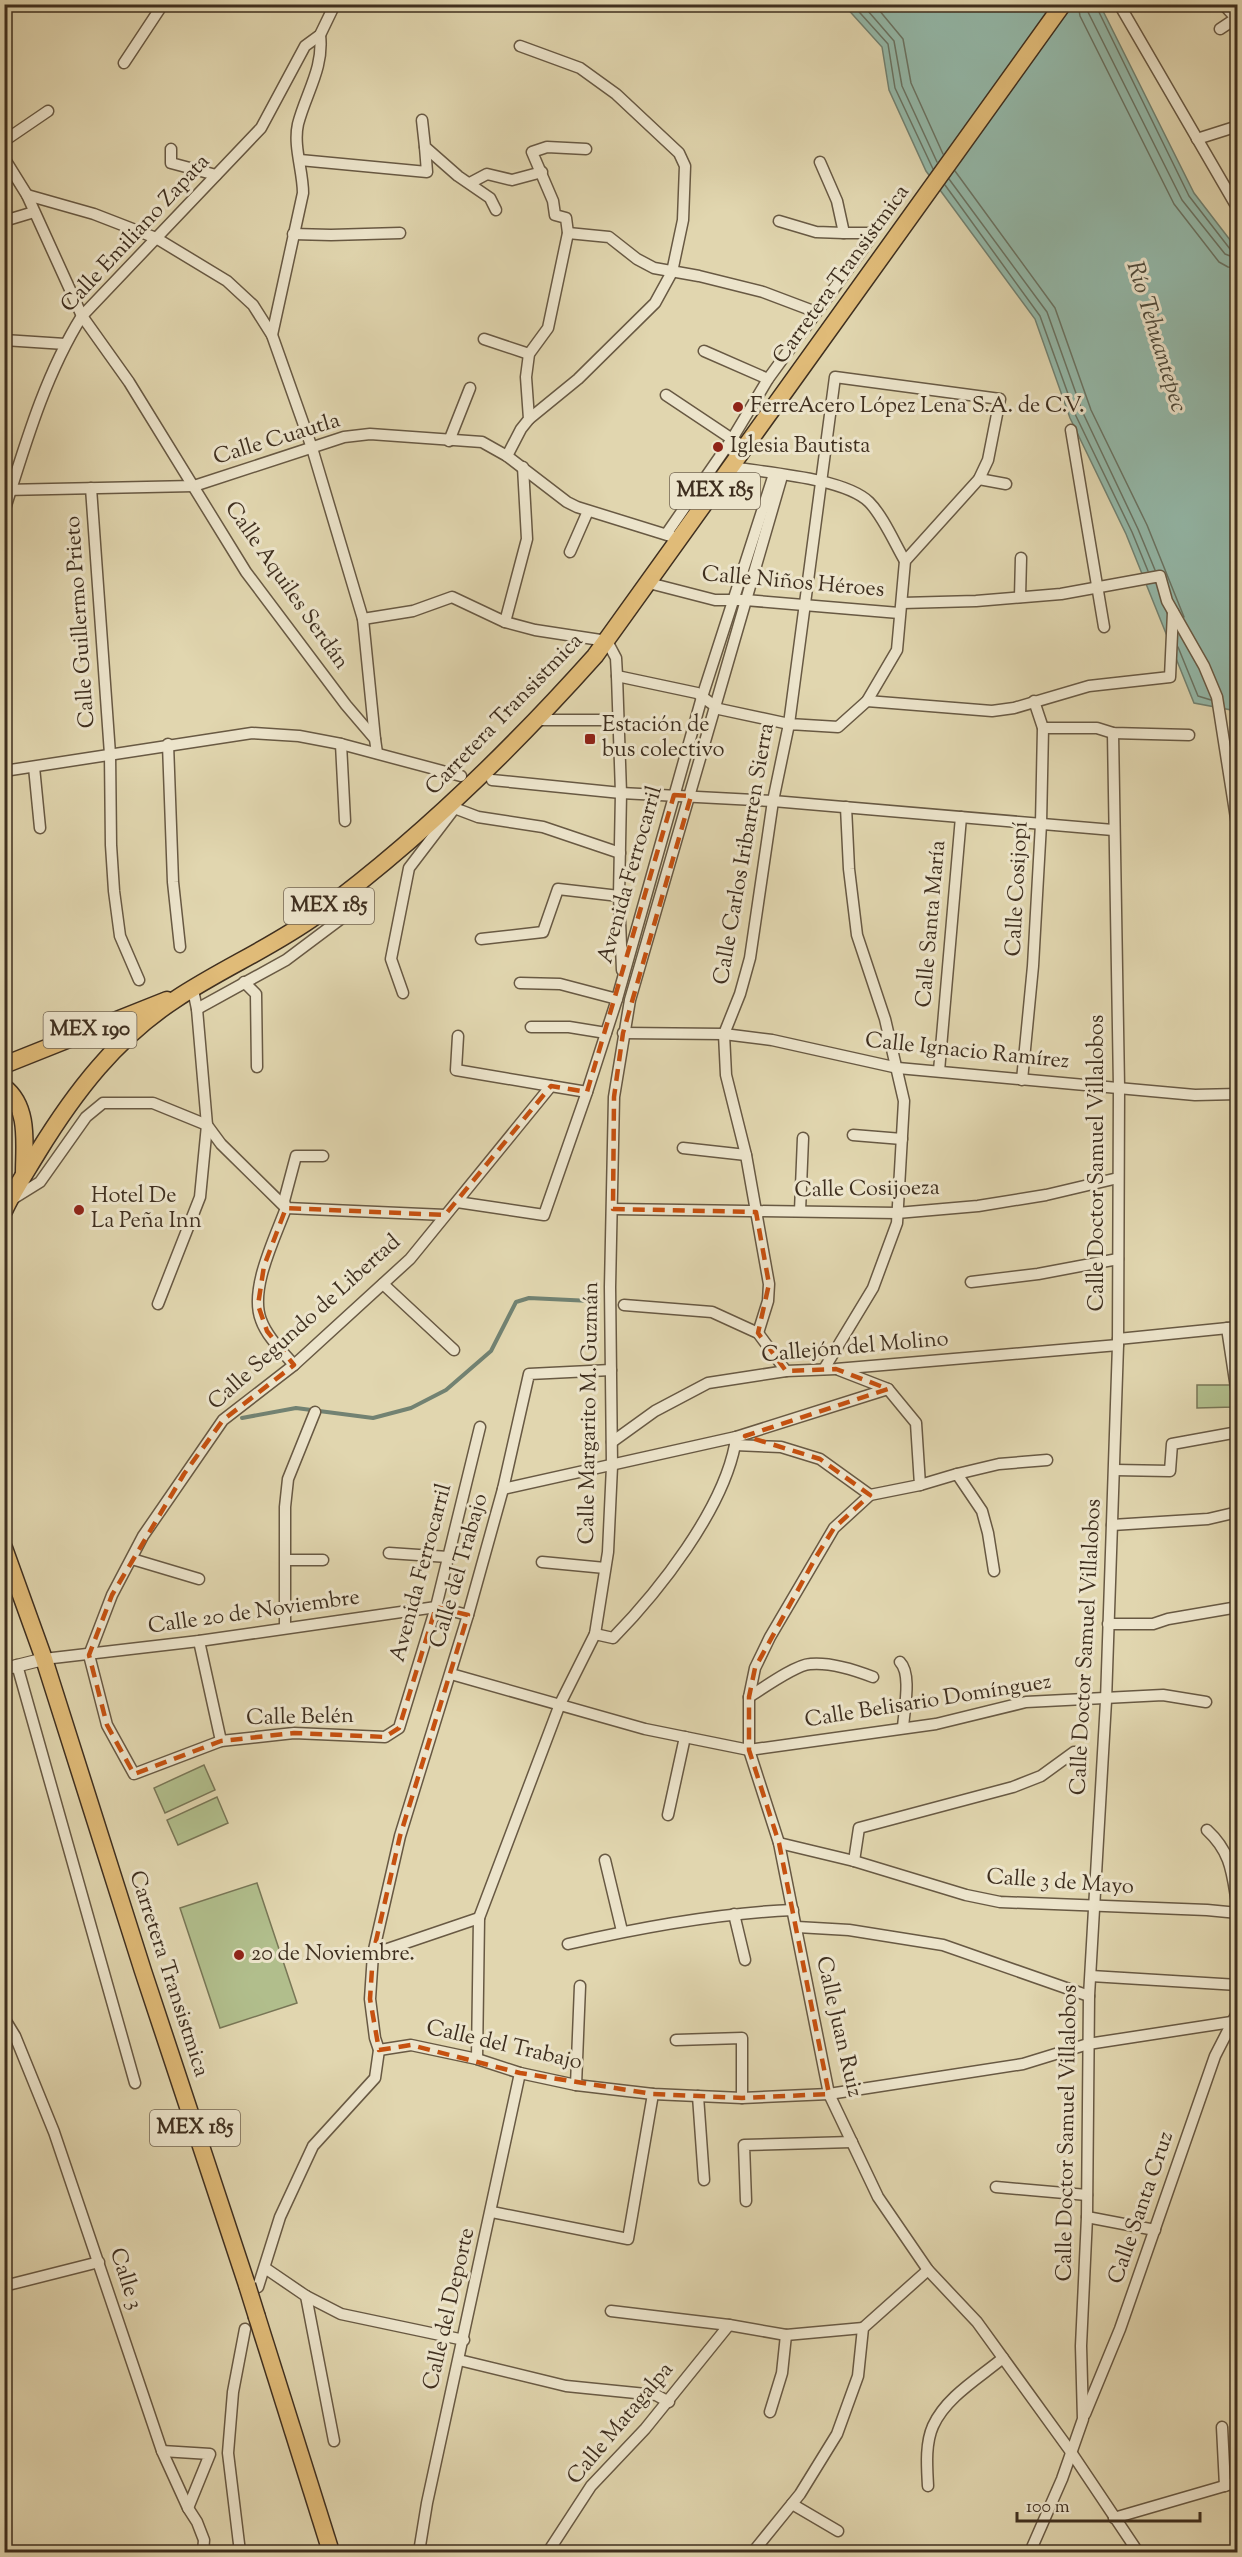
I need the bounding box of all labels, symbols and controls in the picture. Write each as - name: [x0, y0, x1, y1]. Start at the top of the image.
- street label: Calle Emiliano Zapata: [54, 148, 218, 320]
- street label: Carretera Transistmica: [766, 179, 918, 371]
- water label: Río Tehuantepec: [1117, 257, 1195, 417]
- place label: FerreAcero López Lena S.A. de C.V.: [750, 391, 1085, 423]
- marker: FerreAcero López Lena S.A. de C.V.: [731, 400, 745, 414]
- street label: Calle Cuautla: [210, 406, 344, 474]
- place label: Iglesia Bautista: [730, 431, 870, 463]
- marker: Iglesia Bautista: [711, 440, 725, 454]
- road number: MEX 185: [670, 473, 760, 509]
- street label: Calle Aquiles Serdán: [216, 495, 356, 677]
- street label: Calle Guillermo Prieto: [58, 515, 104, 729]
- street label: Calle Niños Héroes: [700, 559, 886, 607]
- street label: Carretera Transistmica: [419, 626, 591, 804]
- place label: Estación de bus colectivo: [602, 710, 724, 767]
- street label: Calle Carlos Iribarren Sierra: [706, 721, 784, 987]
- marker: Estación de bus colectivo: [583, 732, 597, 746]
- street label: Avenida Ferrocarril: [590, 782, 672, 968]
- street label: Calle Cosijopí: [998, 821, 1038, 957]
- street label: Calle Santa María: [909, 839, 955, 1009]
- road number: MEX 185: [284, 888, 374, 924]
- road number: MEX 190: [44, 1012, 136, 1048]
- street label: Calle Doctor Samuel Villalobos: [1082, 1015, 1114, 1311]
- street label: Calle Ignacio Ramírez: [863, 1025, 1071, 1079]
- street label: Calle Cosijoeza: [794, 1173, 940, 1207]
- place label: Hotel De La Peña Inn: [91, 1181, 202, 1238]
- marker: Hotel De La Peña Inn: [72, 1203, 86, 1217]
- street label: Calle Segundo de Libertad: [201, 1228, 409, 1418]
- street label: Calle Margarito M. Guzmán: [572, 1281, 608, 1545]
- street label: Callejón del Molino: [760, 1324, 950, 1372]
- street label: Avenida Ferrocarril: [383, 1480, 461, 1666]
- street label: Calle del Trabajo: [423, 1490, 497, 1652]
- street label: Calle Doctor Samuel Villalobos: [1063, 1498, 1111, 1796]
- street label: Calle 20 de Noviembre: [146, 1582, 362, 1644]
- street label: Calle Belisario Domínguez: [802, 1667, 1054, 1737]
- street label: Calle Belén: [246, 1701, 354, 1735]
- street label: Calle 3 de Mayo: [985, 1862, 1135, 1904]
- street label: Carretera Transistmica: [120, 1867, 216, 2081]
- place label: 20 de Noviembre.: [251, 1939, 415, 1971]
- marker: 20 de Noviembre.: [232, 1948, 246, 1962]
- street label: Calle Juan Ruiz: [806, 1953, 870, 2101]
- street label: Calle Doctor Samuel Villalobos: [1049, 1984, 1087, 2282]
- street label: Calle del Trabajo: [423, 2012, 585, 2080]
- road number: MEX 185: [150, 2110, 240, 2146]
- street label: Calle Santa Cruz: [1101, 2127, 1183, 2289]
- street label: Calle del Deporte: [416, 2225, 484, 2393]
- street label: Calle 3: [100, 2244, 150, 2314]
- street label: Calle Matagalpa: [560, 2356, 682, 2492]
- scale bar: [1017, 2485, 1200, 2523]
- text: 100 m: [1026, 2495, 1070, 2521]

